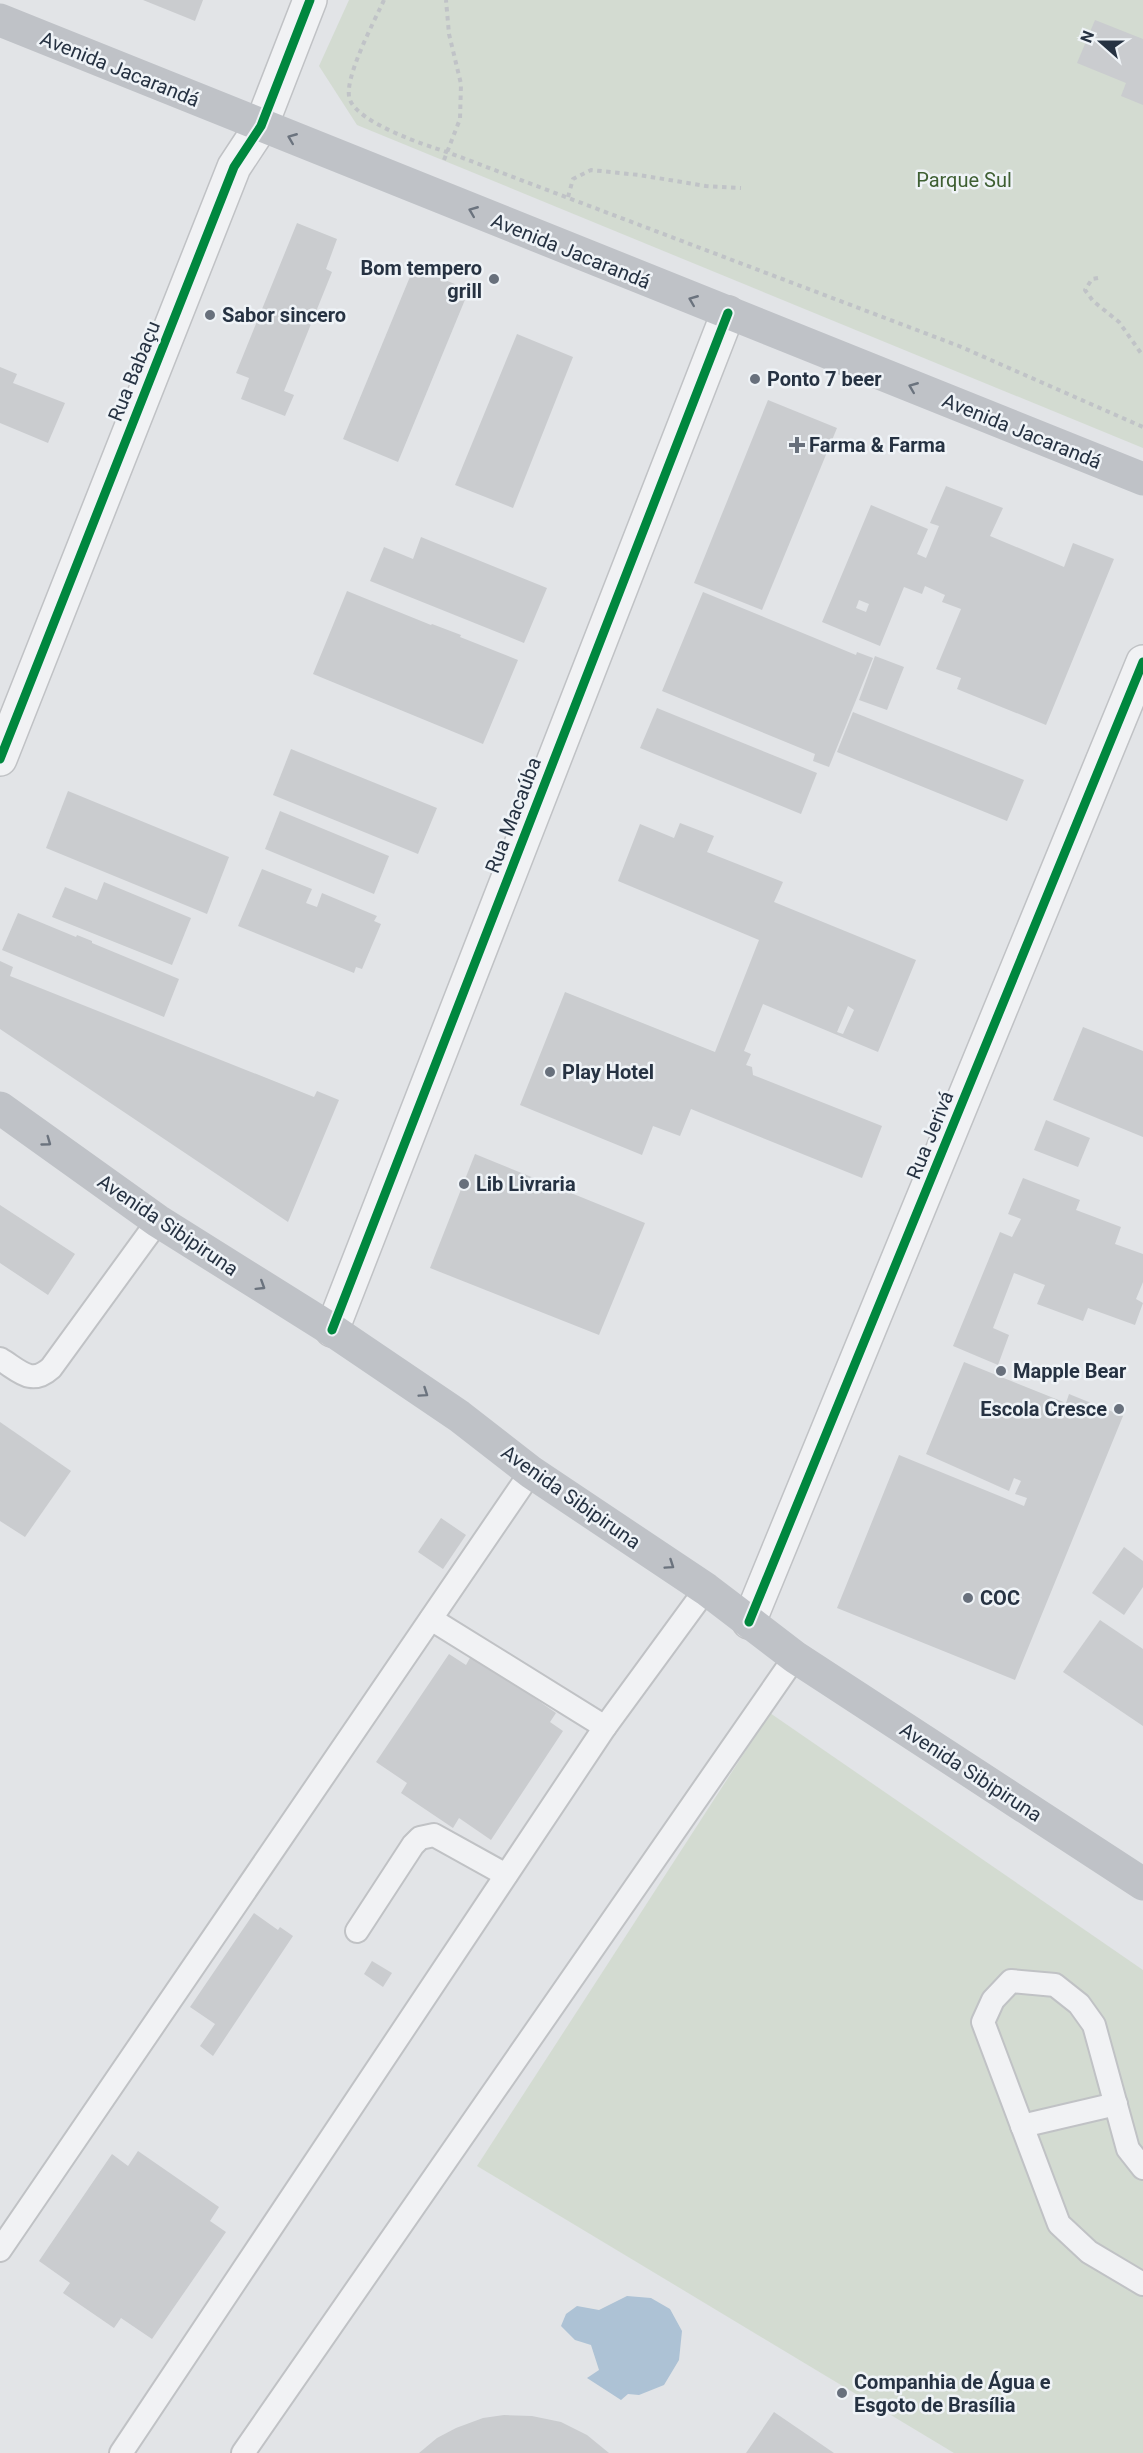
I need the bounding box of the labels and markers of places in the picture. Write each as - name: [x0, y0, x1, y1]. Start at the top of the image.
- place label: Bom tempero grill: [360, 256, 482, 303]
- marker: Bom tempero grill: [487, 272, 501, 286]
- place label: Sabor sincero: [222, 303, 346, 327]
- marker: Sabor sincero: [203, 308, 217, 322]
- place label: Ponto 7 beer: [767, 367, 882, 391]
- marker: Ponto 7 beer: [748, 372, 762, 386]
- place label: Farma & Farma: [809, 433, 946, 457]
- marker: Farma & Farma: [790, 438, 804, 452]
- place label: Play Hotel: [562, 1060, 654, 1084]
- marker: Play Hotel: [543, 1065, 557, 1079]
- place label: Lib Livraria: [476, 1172, 576, 1196]
- marker: Lib Livraria: [457, 1177, 471, 1191]
- place label: Mapple Bear: [1013, 1359, 1127, 1383]
- marker: Mapple Bear: [994, 1364, 1008, 1378]
- place label: Escola Cresce: [980, 1397, 1107, 1421]
- marker: Escola Cresce: [1112, 1402, 1126, 1416]
- place label: COC: [980, 1586, 1020, 1610]
- marker: COC: [961, 1591, 975, 1605]
- place label: Companhia de Água e Esgoto de Brasília: [854, 2370, 1051, 2417]
- marker: Companhia de Água e Esgoto de Brasília: [835, 2386, 849, 2400]

